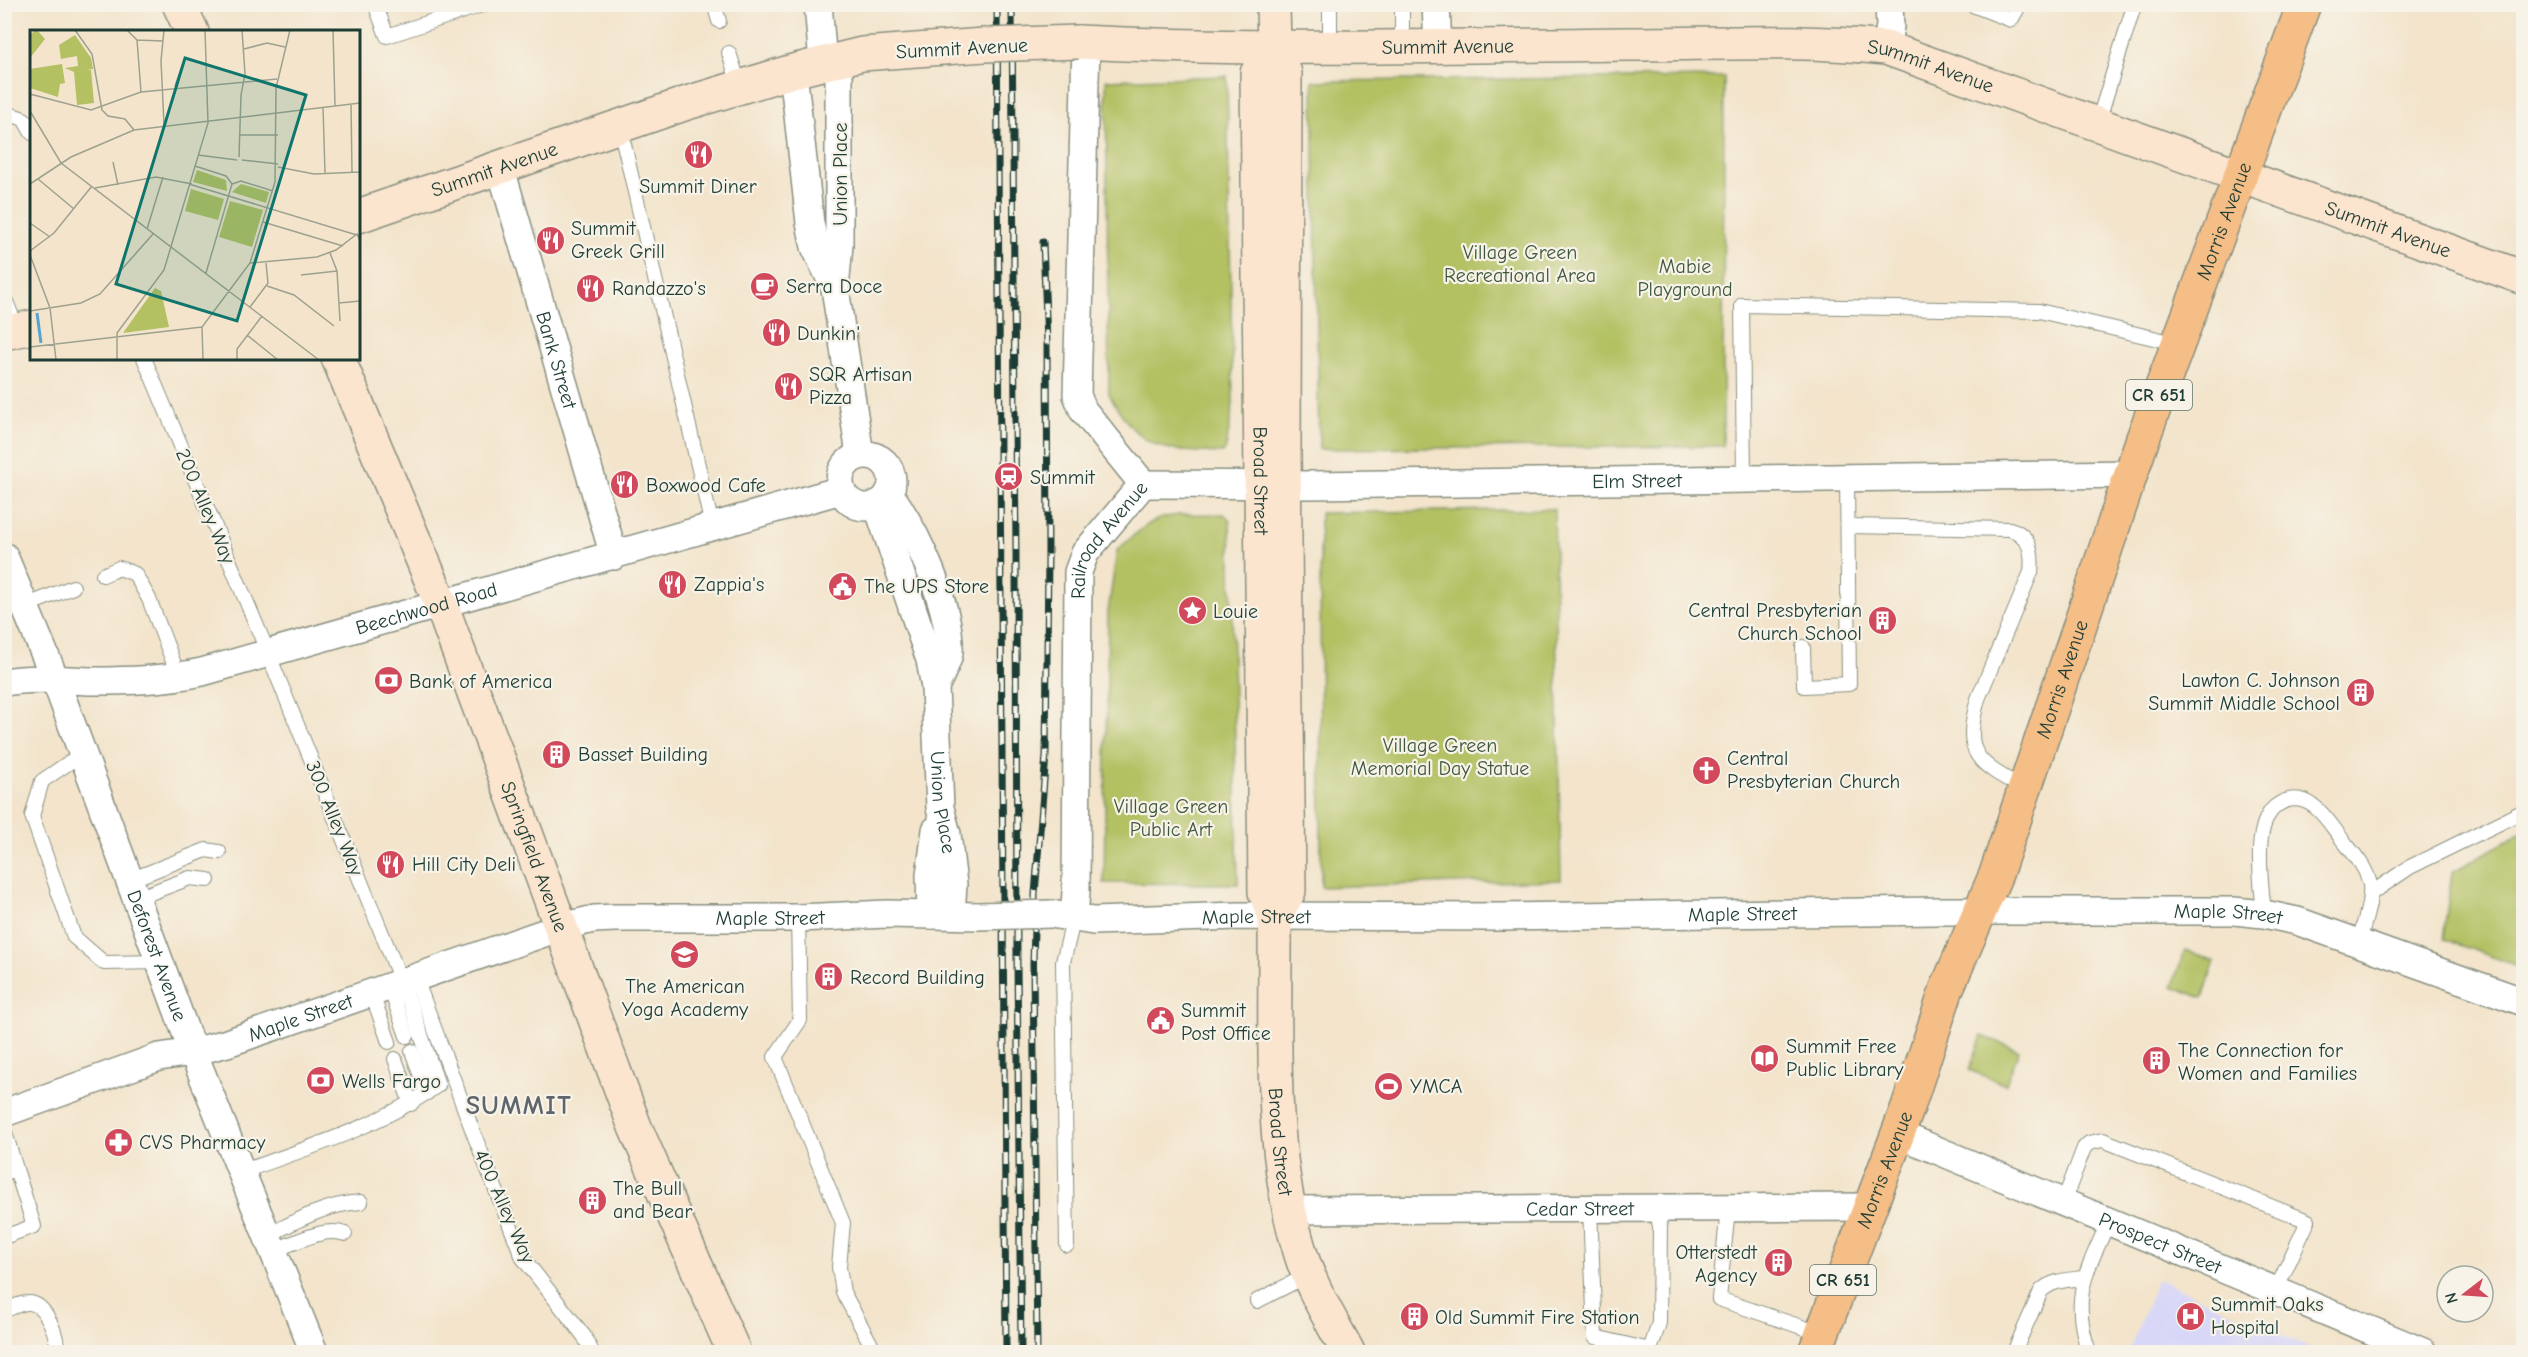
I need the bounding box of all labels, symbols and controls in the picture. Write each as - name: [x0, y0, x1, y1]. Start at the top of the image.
- inset map: [30, 30, 360, 360]
- street label: Summit Avenue: [895, 34, 1029, 63]
- street label: Summit Avenue: [1382, 34, 1514, 59]
- street label: Summit Avenue: [1867, 35, 1997, 98]
- street label: Union Place: [829, 122, 852, 226]
- street label: Summit Avenue: [428, 137, 561, 202]
- restaurant icon: Summit Diner: [682, 139, 714, 171]
- street label: Morris Avenue: [2192, 159, 2256, 283]
- place label: Summit Diner: [639, 175, 757, 198]
- street label: Summit Avenue: [2322, 196, 2454, 263]
- place label: Summit Greek Grill: [571, 217, 665, 263]
- restaurant icon: Summit Greek Grill: [534, 224, 566, 256]
- park label: Village Green Recreational Area: [1444, 241, 1596, 287]
- park label: Mabie Playground: [1637, 255, 1733, 301]
- cafe icon: Serra Doce: [749, 270, 781, 302]
- restaurant icon: Randazzo's: [575, 272, 607, 304]
- place label: Serra Doce: [786, 275, 882, 298]
- place label: Randazzo's: [612, 277, 706, 300]
- street label: Bank Street: [531, 309, 582, 413]
- restaurant icon: Dunkin': [760, 317, 792, 349]
- place label: Dunkin': [797, 322, 860, 345]
- place label: SQR Artisan Pizza: [809, 363, 912, 409]
- restaurant icon: SQR Artisan Pizza: [772, 370, 804, 402]
- road number: CR 651: [2126, 380, 2192, 410]
- street label: Broad Street: [1248, 426, 1273, 536]
- street label: 200 Alley Way: [171, 445, 240, 567]
- station icon: Summit: [993, 461, 1025, 493]
- place label: Summit: [1030, 466, 1096, 489]
- restaurant icon: Boxwood Cafe: [609, 469, 641, 501]
- street label: Elm Street: [1592, 469, 1683, 493]
- place label: Boxwood Cafe: [646, 474, 766, 497]
- street label: Railroad Avenue: [1067, 477, 1152, 599]
- restaurant icon: Zappia's: [657, 568, 689, 600]
- public building icon: The UPS Store: [827, 570, 859, 602]
- place label: Zappia's: [694, 573, 764, 596]
- place label: The UPS Store: [864, 575, 989, 598]
- street label: Beechwood Road: [353, 578, 500, 640]
- place icon: Louie: [1176, 595, 1208, 627]
- place label: Central Presbyterian Church School: [1688, 599, 1862, 645]
- place label: Louie: [1213, 600, 1258, 623]
- building icon: Central Presbyterian Church School: [1867, 605, 1899, 637]
- street label: Morris Avenue: [2032, 617, 2093, 742]
- bank icon: Bank of America: [372, 665, 404, 697]
- place label: Lawton C. Johnson Summit Middle School: [2148, 669, 2340, 715]
- place label: Bank of America: [409, 670, 553, 693]
- building icon: Lawton C. Johnson Summit Middle School: [2345, 676, 2377, 708]
- park label: Village Green Memorial Day Statue: [1351, 734, 1529, 780]
- building icon: Basset Building: [541, 738, 573, 770]
- place label: Basset Building: [578, 743, 708, 766]
- place label: Central Presbyterian Church: [1727, 747, 1900, 793]
- street label: Union Place: [926, 751, 960, 855]
- church icon: Central Presbyterian Church: [1690, 754, 1722, 786]
- street label: 300 Alley Way: [301, 757, 368, 879]
- street label: Springfield Avenue: [496, 778, 573, 935]
- park label: Village Green Public Art: [1114, 795, 1228, 841]
- restaurant icon: Hill City Deli: [375, 848, 407, 880]
- place label: Hill City Deli: [412, 853, 516, 876]
- street label: Deforest Avenue: [122, 887, 192, 1024]
- street label: Maple Street: [2174, 900, 2286, 930]
- street label: Maple Street: [1688, 902, 1798, 926]
- street label: Maple Street: [1201, 905, 1312, 929]
- street label: Maple Street: [716, 906, 826, 930]
- school or university icon: The American Yoga Academy: [669, 939, 701, 971]
- building icon: Record Building: [813, 961, 845, 993]
- place label: Record Building: [850, 966, 985, 989]
- place label: The American Yoga Academy: [622, 975, 748, 1021]
- street label: Maple Street: [245, 989, 357, 1047]
- place label: Summit Post Office: [1181, 999, 1271, 1045]
- public building icon: Summit Post Office: [1144, 1005, 1176, 1037]
- place label: Summit Free Public Library: [1786, 1035, 1903, 1081]
- place label: The Connection for Women and Families: [2178, 1039, 2357, 1085]
- library icon: Summit Free Public Library: [1749, 1042, 1781, 1074]
- building icon: The Connection for Women and Families: [2141, 1045, 2173, 1077]
- bank icon: Wells Fargo: [305, 1065, 337, 1097]
- place label: Wells Fargo: [342, 1070, 441, 1093]
- sports icon: YMCA: [1373, 1070, 1405, 1102]
- place label: YMCA: [1410, 1075, 1463, 1098]
- street label: Broad Street: [1264, 1087, 1298, 1199]
- district label: SUMMIT: [466, 1091, 572, 1121]
- street label: Morris Avenue: [1852, 1108, 1917, 1232]
- pharmacy icon: CVS Pharmacy: [102, 1126, 134, 1158]
- place label: CVS Pharmacy: [139, 1131, 265, 1154]
- street label: 400 Alley Way: [469, 1146, 540, 1267]
- place label: The Bull and Bear: [613, 1177, 692, 1223]
- building icon: The Bull and Bear: [576, 1184, 608, 1216]
- street label: Cedar Street: [1526, 1197, 1635, 1221]
- street label: Prospect Street: [2095, 1208, 2226, 1279]
- place label: Otterstedt Agency: [1676, 1241, 1758, 1287]
- building icon: Otterstedt Agency: [1762, 1247, 1794, 1279]
- north arrow: [2435, 1264, 2495, 1324]
- road number: CR 651: [1810, 1265, 1876, 1295]
- text: N: [2441, 1290, 2462, 1306]
- place label: Summit Oaks Hospital: [2211, 1293, 2323, 1339]
- hospital icon: Summit Oaks Hospital: [2174, 1300, 2206, 1332]
- building icon: Old Summit Fire Station: [1398, 1301, 1430, 1333]
- place label: Old Summit Fire Station: [1435, 1306, 1640, 1329]

